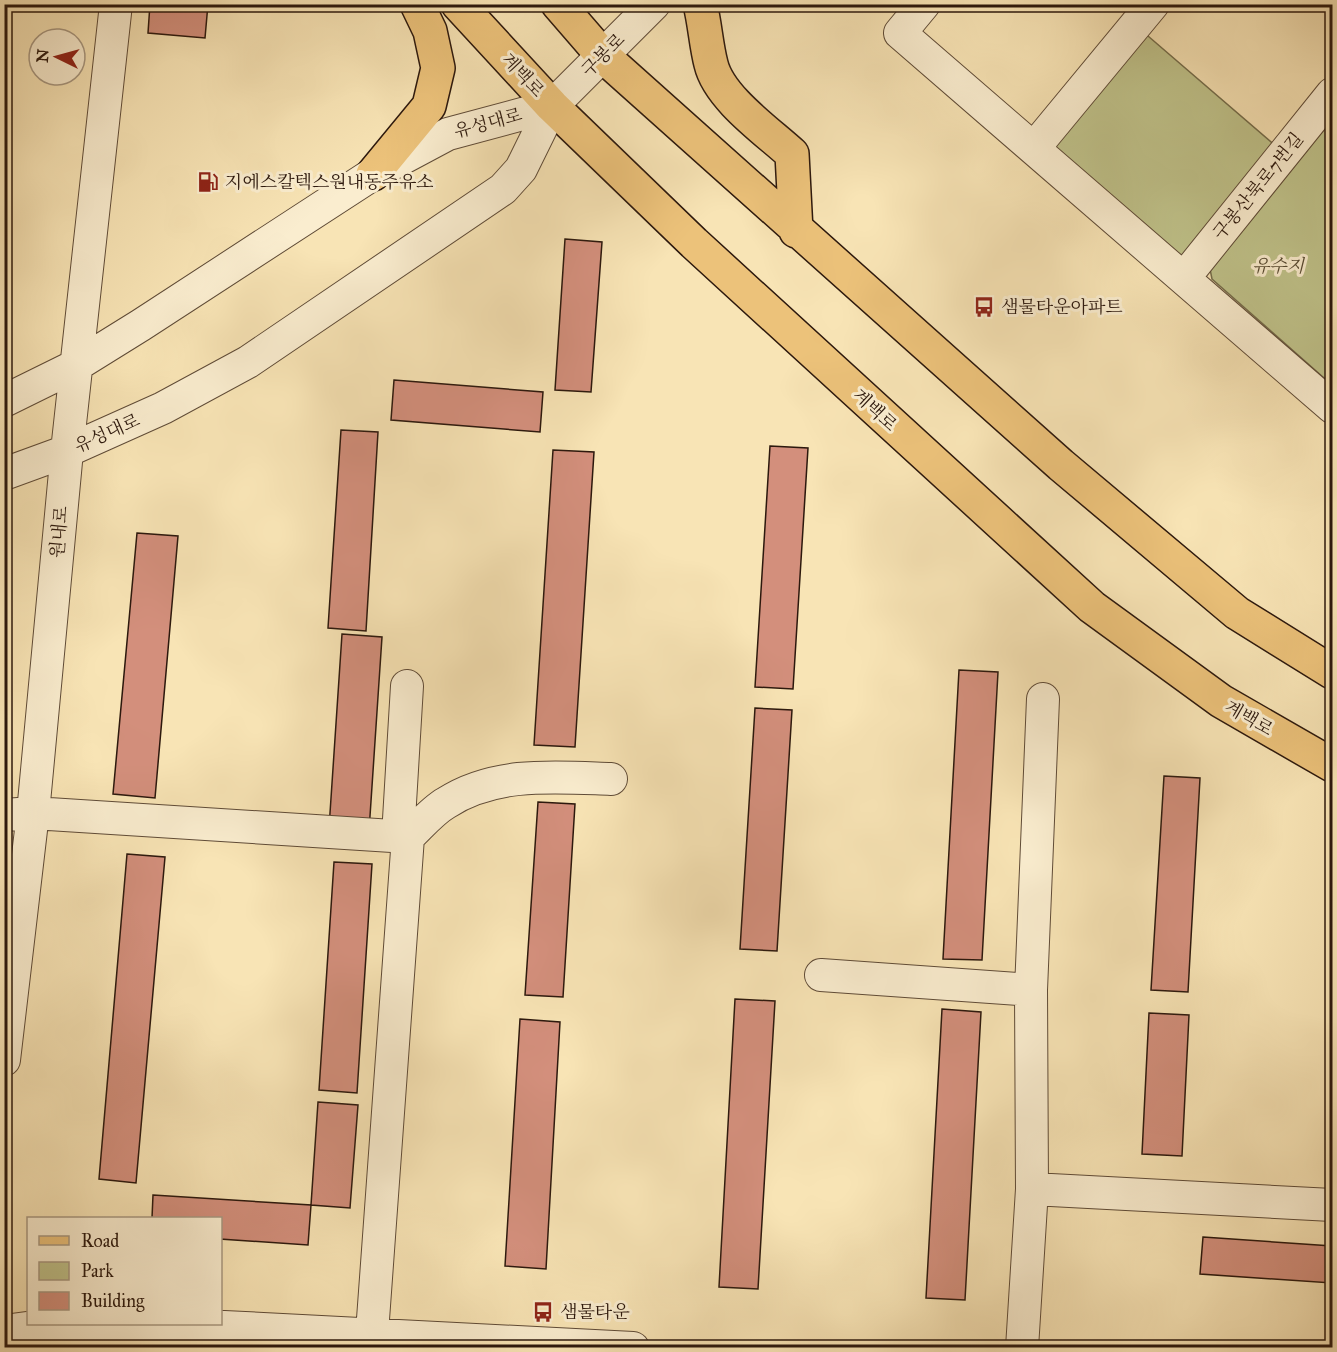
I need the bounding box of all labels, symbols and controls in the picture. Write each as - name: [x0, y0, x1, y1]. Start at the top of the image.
- north arrow: [27, 27, 87, 87]
- street label: 구봉로: [577, 29, 629, 81]
- text: N: [32, 48, 53, 63]
- street label: 계백로: [497, 48, 549, 102]
- street label: 유성대로: [452, 103, 524, 143]
- street label: 구봉산북로7번길: [1208, 128, 1308, 244]
- fuel station icon: 지에스칼텍스원내동주유소: [196, 170, 220, 194]
- place label: 지에스칼텍스원내동주유소: [225, 171, 434, 193]
- park label: 유수지: [1252, 255, 1306, 277]
- bus stop icon: 샘물타운아파트: [972, 295, 996, 319]
- place label: 샘물타운아파트: [1001, 296, 1123, 318]
- street label: 계백로: [848, 384, 902, 436]
- street label: 유성대로: [71, 409, 143, 457]
- street label: 원내로: [46, 505, 72, 559]
- street label: 계백로: [1221, 695, 1277, 741]
- legend: [27, 1217, 222, 1325]
- text: Road: [81, 1230, 119, 1252]
- text: Park: [81, 1260, 114, 1282]
- text: Building: [81, 1290, 145, 1313]
- bus stop icon: 샘물타운: [531, 1300, 555, 1324]
- place label: 샘물타운: [560, 1301, 630, 1323]

